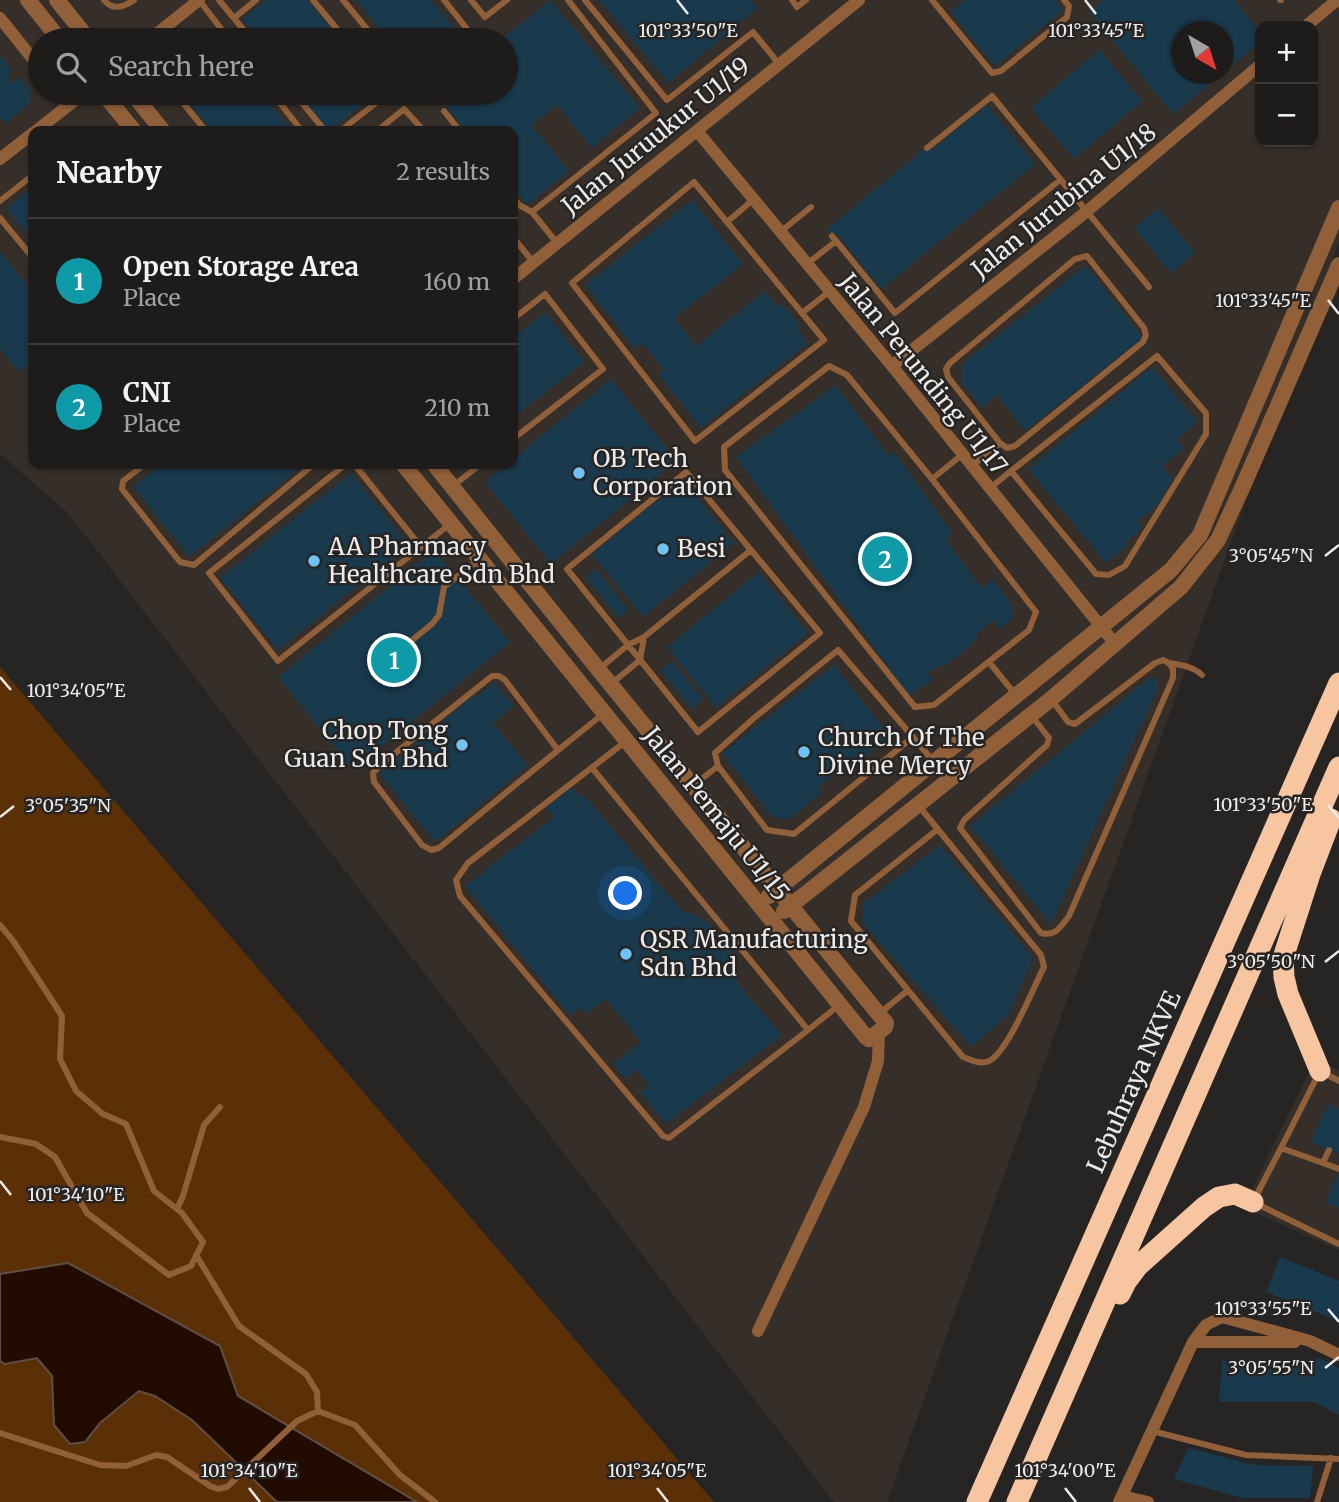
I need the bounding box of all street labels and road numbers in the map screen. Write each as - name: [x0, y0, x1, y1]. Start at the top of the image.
- street label: Jalan Juruukur U1/19: [554, 50, 756, 222]
- street label: Jalan Jurubina U1/18: [964, 116, 1162, 285]
- street label: Jalan Perunding U1/17: [832, 266, 1014, 481]
- street label: Jalan Pemaju U1/15: [636, 719, 796, 907]
- street label: Lebuhraya NKVE: [1080, 985, 1188, 1178]

